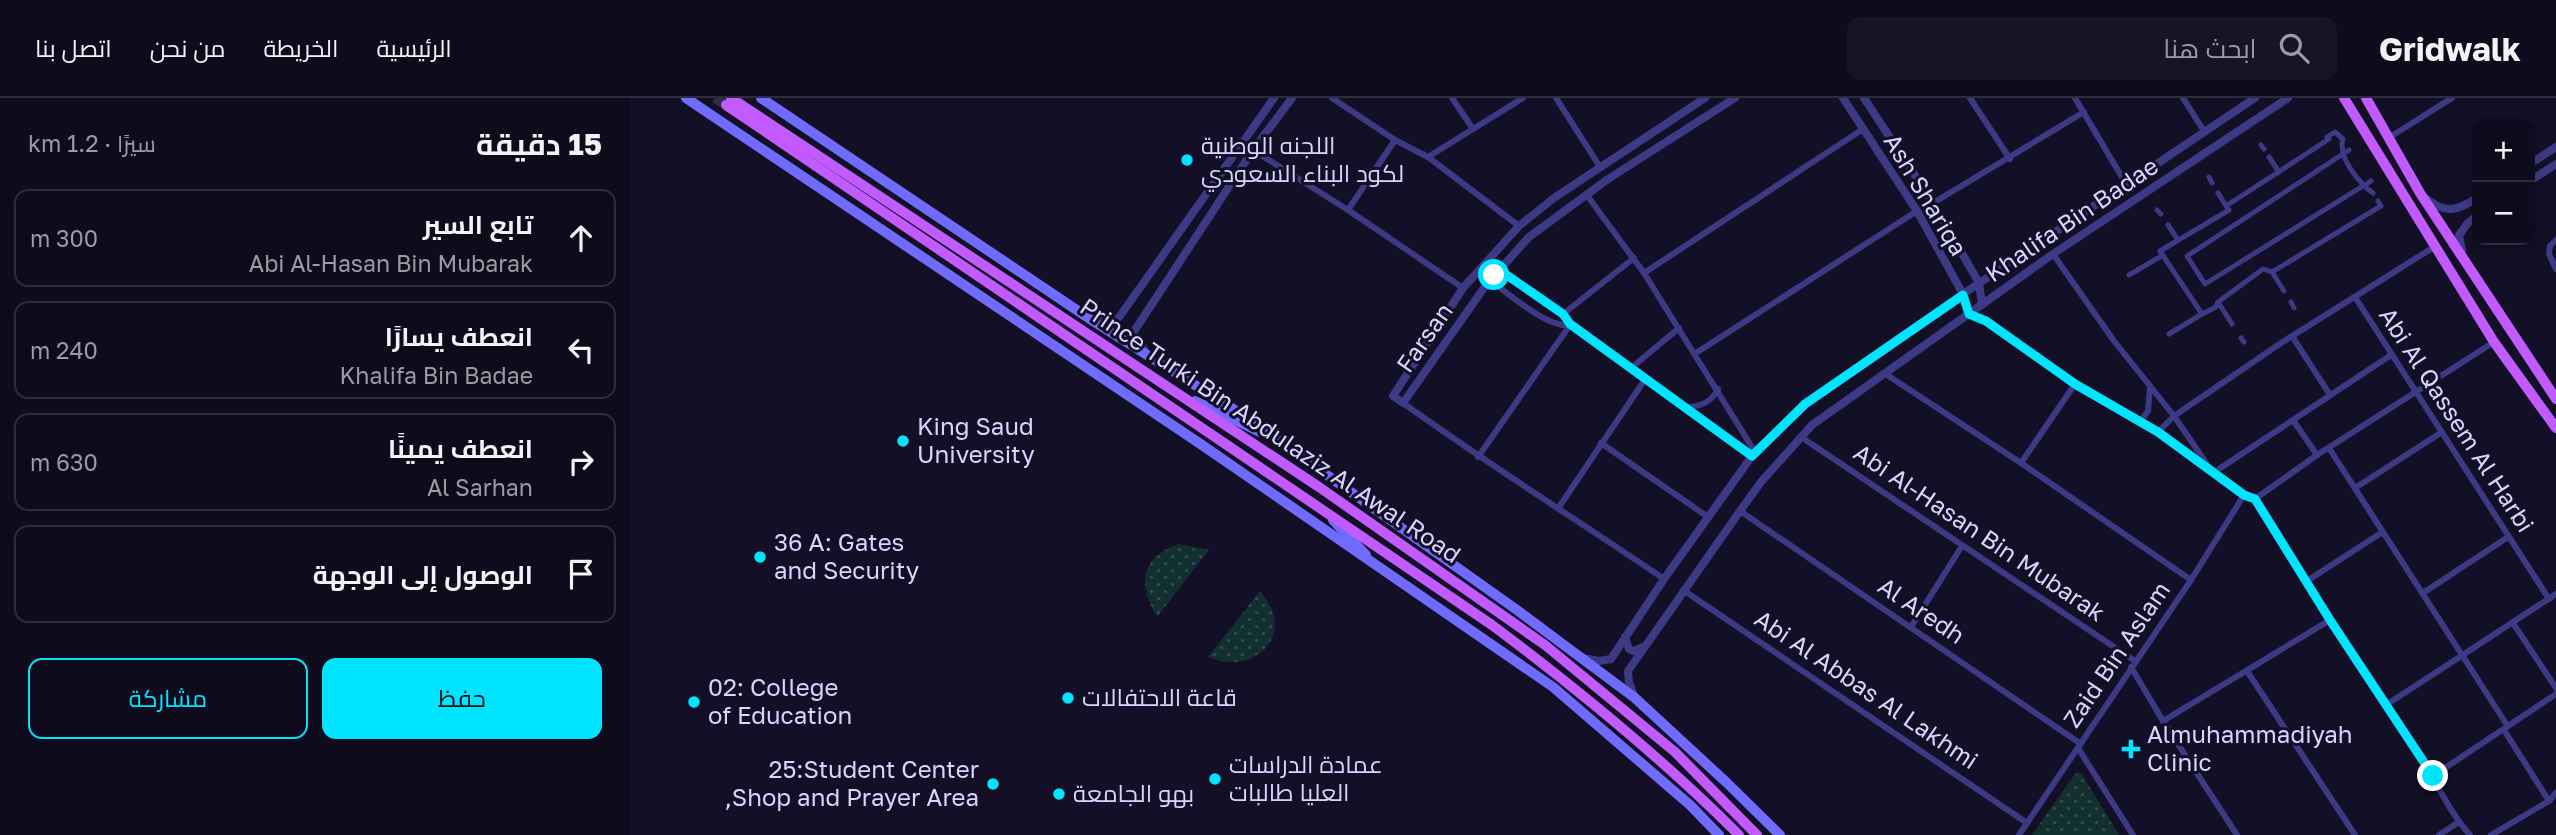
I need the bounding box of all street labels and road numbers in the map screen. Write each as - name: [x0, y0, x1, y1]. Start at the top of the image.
- street label: Ash Shariqa: [1879, 128, 1974, 261]
- street label: Khalifa Bin Badae: [1979, 150, 2163, 287]
- street label: Prince Turki Bin Abdulaziz Al Awal Road: [1075, 291, 1467, 568]
- street label: Farsan: [1390, 297, 1458, 377]
- street label: Abi Al Qassem Al Harbi: [2374, 301, 2541, 537]
- street label: Abi Al-Hasan Bin Mubarak: [1849, 437, 2111, 627]
- street label: Al Aredh: [1873, 570, 1971, 649]
- street label: Zaid Bin Aslam: [2056, 576, 2175, 733]
- street label: Abi Al Abbas Al Lakhmi: [1750, 603, 1984, 774]

